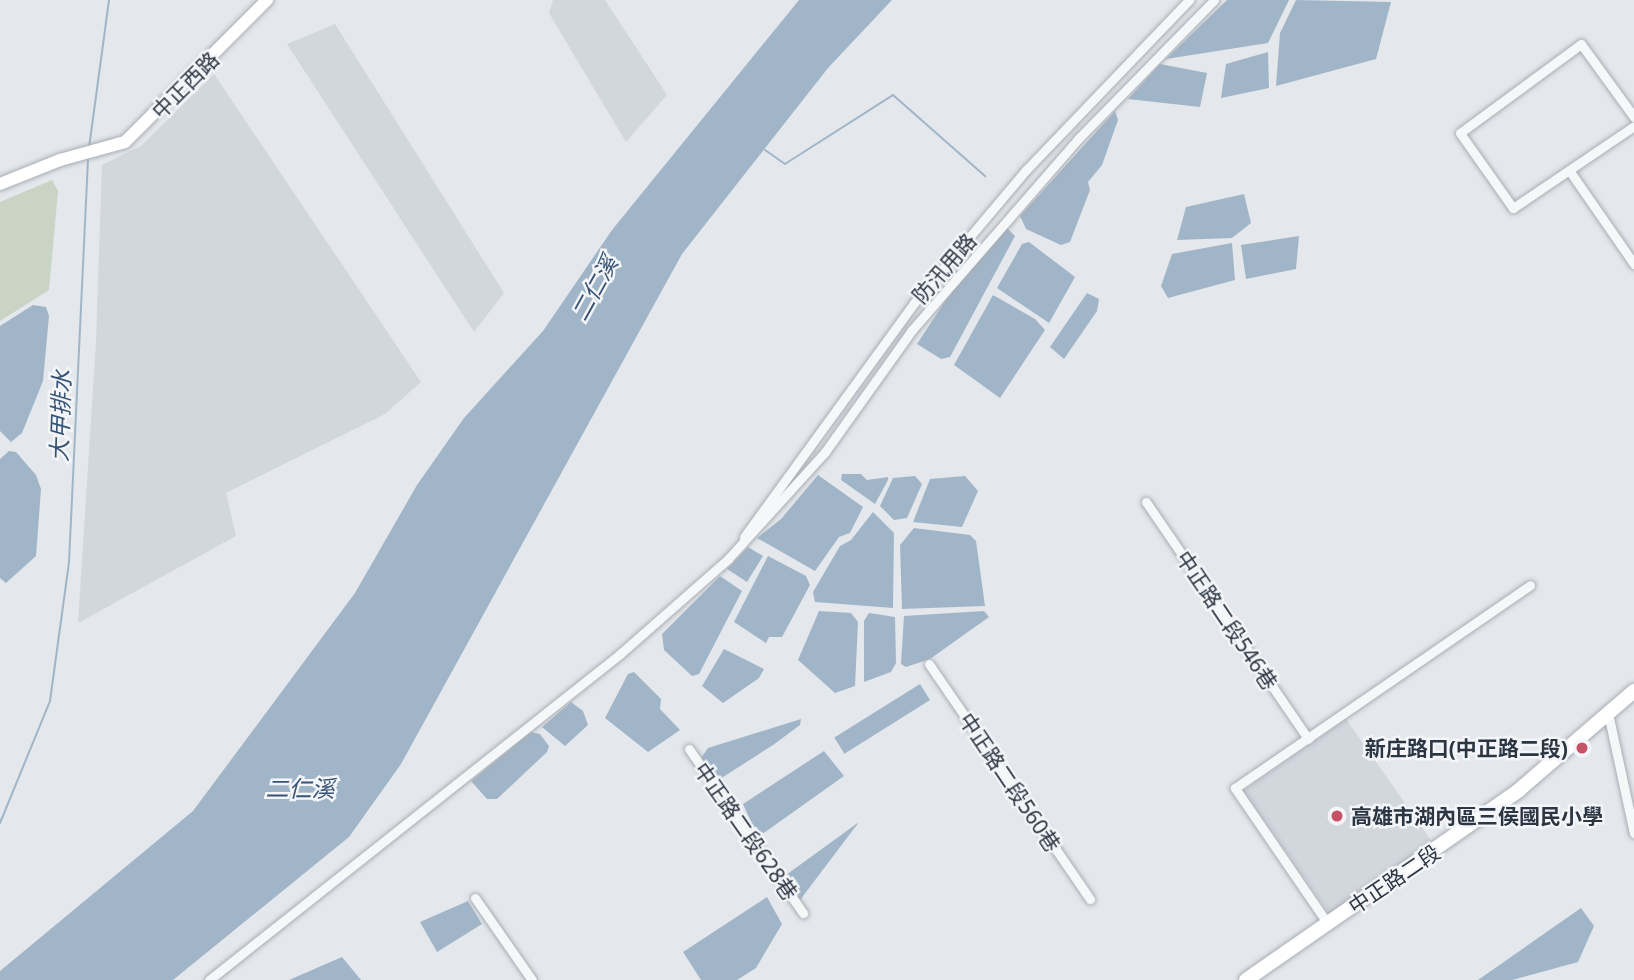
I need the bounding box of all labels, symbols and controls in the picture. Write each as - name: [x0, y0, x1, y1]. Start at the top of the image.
- street label: 中正西路: [146, 46, 224, 124]
- street label: 防汛用路: [907, 228, 981, 308]
- water label: 二仁溪: [565, 251, 623, 325]
- water label: 大甲排水: [45, 370, 75, 462]
- street label: 中正路二段546巷: [1171, 546, 1283, 694]
- street label: 中正路二段560巷: [954, 708, 1066, 856]
- place label: 新庄路口(中正路二段): [1365, 735, 1568, 761]
- marker: 新庄路口(中正路二段): [1574, 740, 1590, 756]
- street label: 中正路二段628巷: [689, 757, 803, 905]
- water label: 二仁溪: [266, 774, 334, 802]
- place label: 高雄市湖內區三侯國民小學: [1351, 803, 1603, 829]
- marker: 高雄市湖內區三侯國民小學: [1329, 808, 1345, 824]
- street label: 中正路二段: [1343, 839, 1445, 919]

